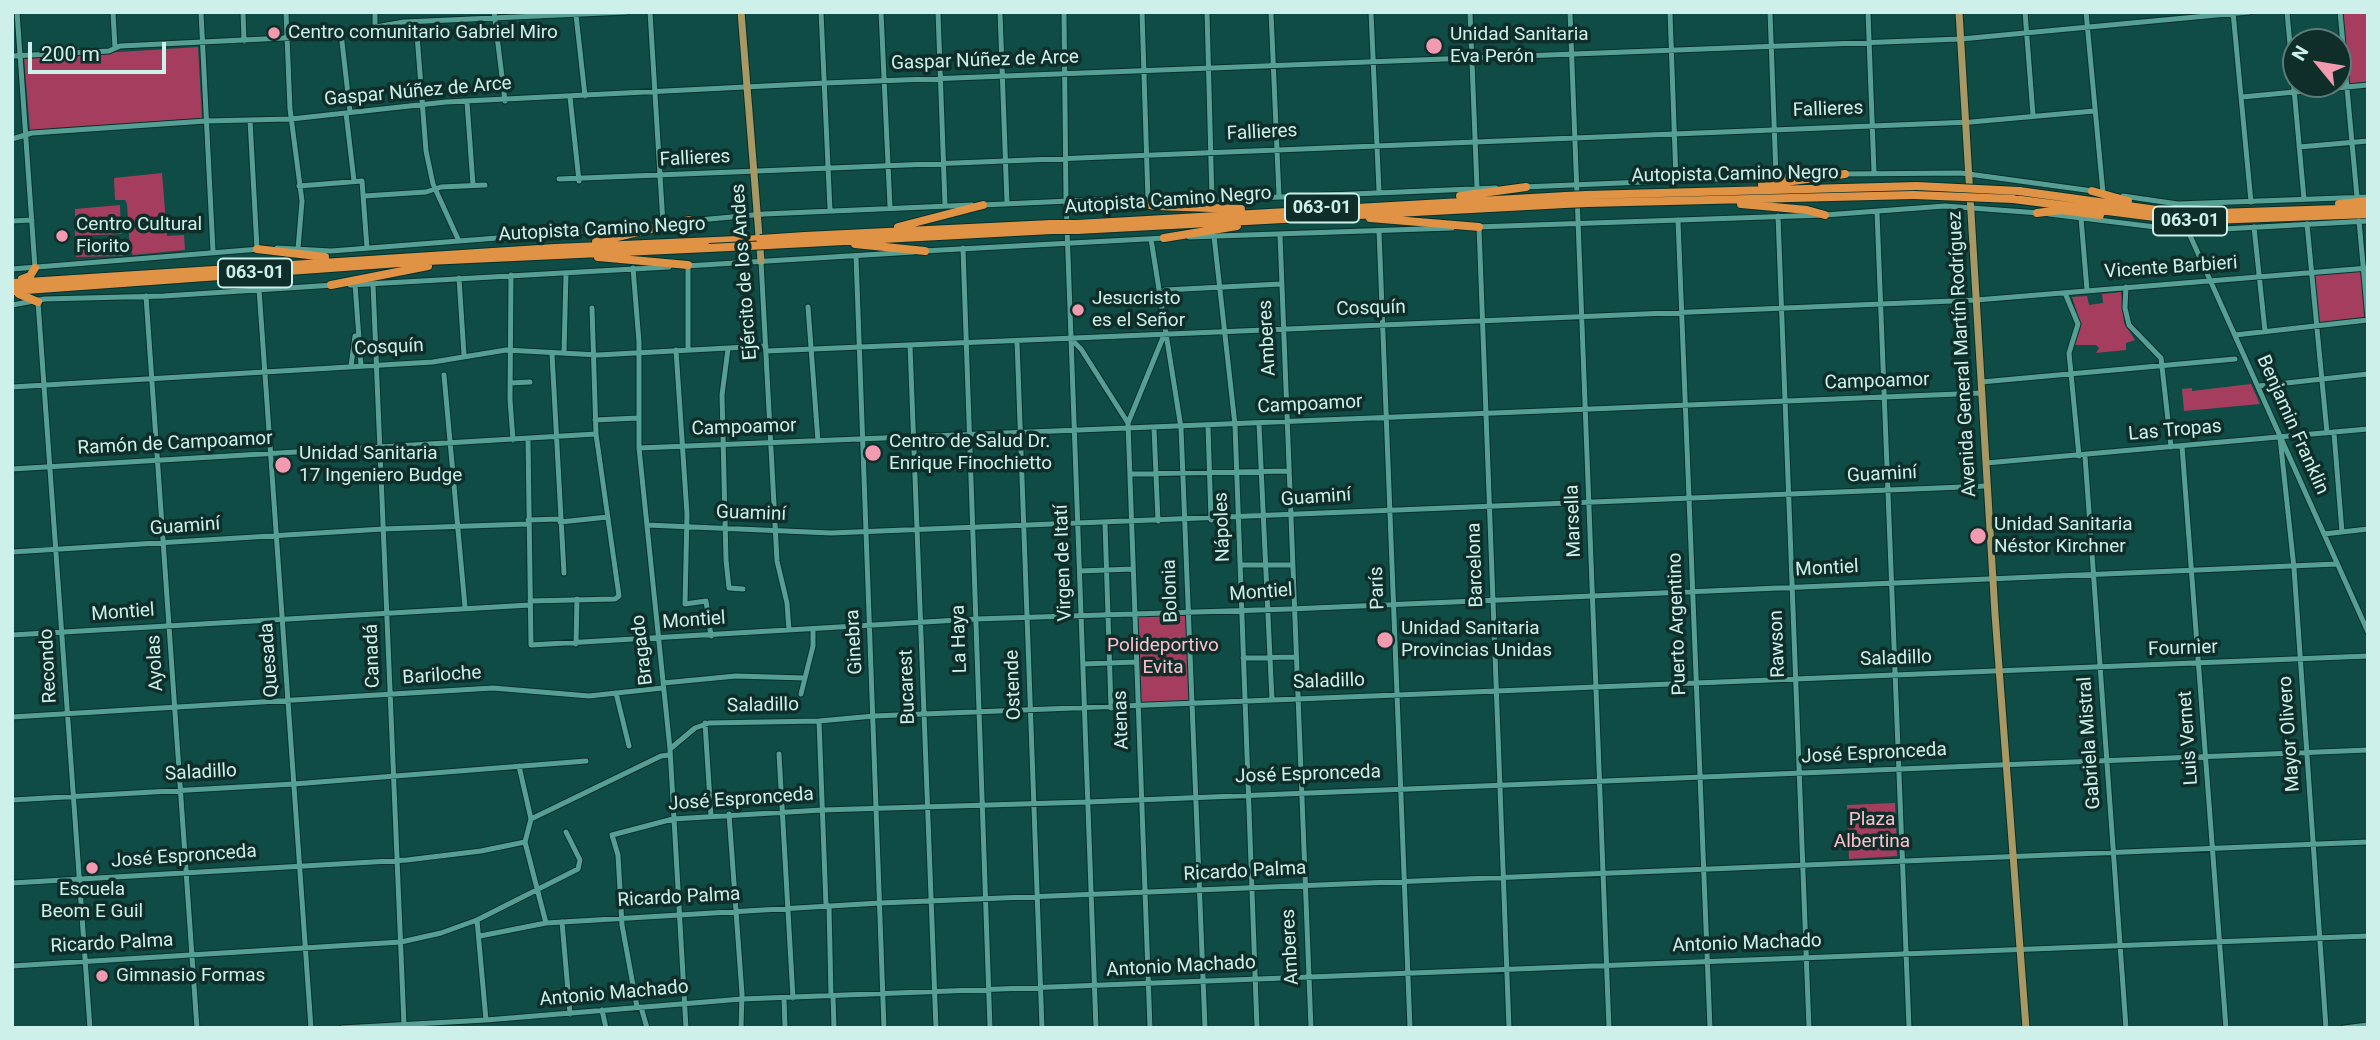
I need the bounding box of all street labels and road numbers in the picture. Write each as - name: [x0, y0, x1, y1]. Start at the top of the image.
- street label: Gaspar Núñez de Arce: [891, 46, 1079, 76]
- street label: Gaspar Núñez de Arce: [323, 72, 513, 112]
- street label: Fallieres: [1792, 97, 1864, 123]
- street label: Fallieres: [1226, 120, 1298, 146]
- street label: Fallieres: [659, 146, 731, 172]
- street label: Autopista Camino Negro: [1631, 162, 1839, 188]
- street label: Autopista Camino Negro: [1064, 182, 1272, 220]
- street label: Ejército de los Andes: [727, 183, 763, 361]
- road number: 063-01: [1285, 194, 1359, 223]
- road number: 063-01: [2153, 206, 2227, 236]
- street label: Avenida General Martín Rodríguez: [1944, 210, 1982, 498]
- street label: Autopista Camino Negro: [498, 213, 706, 247]
- street label: Vicente Barbieri: [2104, 252, 2238, 284]
- road number: 063-01: [218, 258, 292, 288]
- street label: Cosquín: [1336, 296, 1406, 322]
- street label: Amberes: [1255, 299, 1281, 377]
- street label: Cosquín: [354, 335, 424, 361]
- street label: Benjamin Franklin: [2251, 352, 2333, 498]
- street label: Campoamor: [1824, 369, 1930, 395]
- street label: Campoamor: [1257, 391, 1363, 419]
- street label: Campoamor: [691, 415, 797, 441]
- street label: Las Tropas: [2127, 416, 2223, 446]
- street label: Ramón de Campoamor: [77, 428, 273, 460]
- street label: Guaminí: [1846, 462, 1918, 488]
- street label: Guaminí: [1280, 484, 1352, 512]
- street label: Marsella: [1561, 484, 1587, 558]
- street label: Nápoles: [1210, 492, 1236, 562]
- street label: Guaminí: [716, 501, 786, 527]
- street label: Virgen de Itatí: [1051, 504, 1077, 622]
- street label: Guaminí: [149, 513, 221, 541]
- street label: Barcelona: [1463, 522, 1489, 608]
- street label: Puerto Argentino: [1664, 552, 1692, 696]
- street label: Montiel: [1795, 556, 1859, 582]
- street label: Bolonia: [1158, 559, 1184, 623]
- street label: París: [1366, 566, 1390, 610]
- street label: Montiel: [1229, 579, 1293, 607]
- street label: Montiel: [91, 599, 155, 627]
- street label: La Haya: [947, 605, 973, 673]
- street label: Montiel: [662, 607, 726, 635]
- street label: Ginebra: [842, 609, 868, 675]
- street label: Rawson: [1765, 610, 1791, 678]
- street label: Bragado: [627, 613, 659, 687]
- street label: Quesada: [256, 622, 284, 698]
- street label: Canadá: [360, 623, 386, 689]
- street label: Recondo: [36, 628, 62, 704]
- street label: Ayolas: [143, 634, 169, 692]
- street label: Fournier: [2148, 636, 2218, 662]
- street label: Saladillo: [1860, 646, 1932, 672]
- street label: Bucarest: [895, 649, 921, 725]
- street label: Ostende: [1001, 649, 1027, 721]
- street label: Bariloche: [402, 662, 482, 690]
- street label: Saladillo: [1293, 669, 1365, 695]
- street label: Mayor Olivero: [2275, 675, 2305, 793]
- street label: Gabriela Mistral: [2074, 676, 2106, 810]
- street label: Atenas: [1110, 690, 1134, 750]
- street label: Luis Vernet: [2174, 690, 2204, 786]
- street label: Saladillo: [727, 694, 799, 718]
- street label: José Espronceda: [1801, 739, 1947, 769]
- street label: Saladillo: [164, 760, 238, 786]
- street label: José Espronceda: [1235, 761, 1381, 789]
- street label: José Espronceda: [667, 784, 815, 816]
- street label: José Espronceda: [110, 841, 258, 873]
- street label: Ricardo Palma: [1183, 857, 1307, 887]
- street label: Ricardo Palma: [617, 883, 741, 913]
- street label: Amberes: [1278, 908, 1304, 986]
- street label: Ricardo Palma: [50, 929, 174, 959]
- street label: Antonio Machado: [1672, 930, 1822, 958]
- street label: Antonio Machado: [1106, 952, 1256, 982]
- street label: Antonio Machado: [538, 976, 690, 1012]

